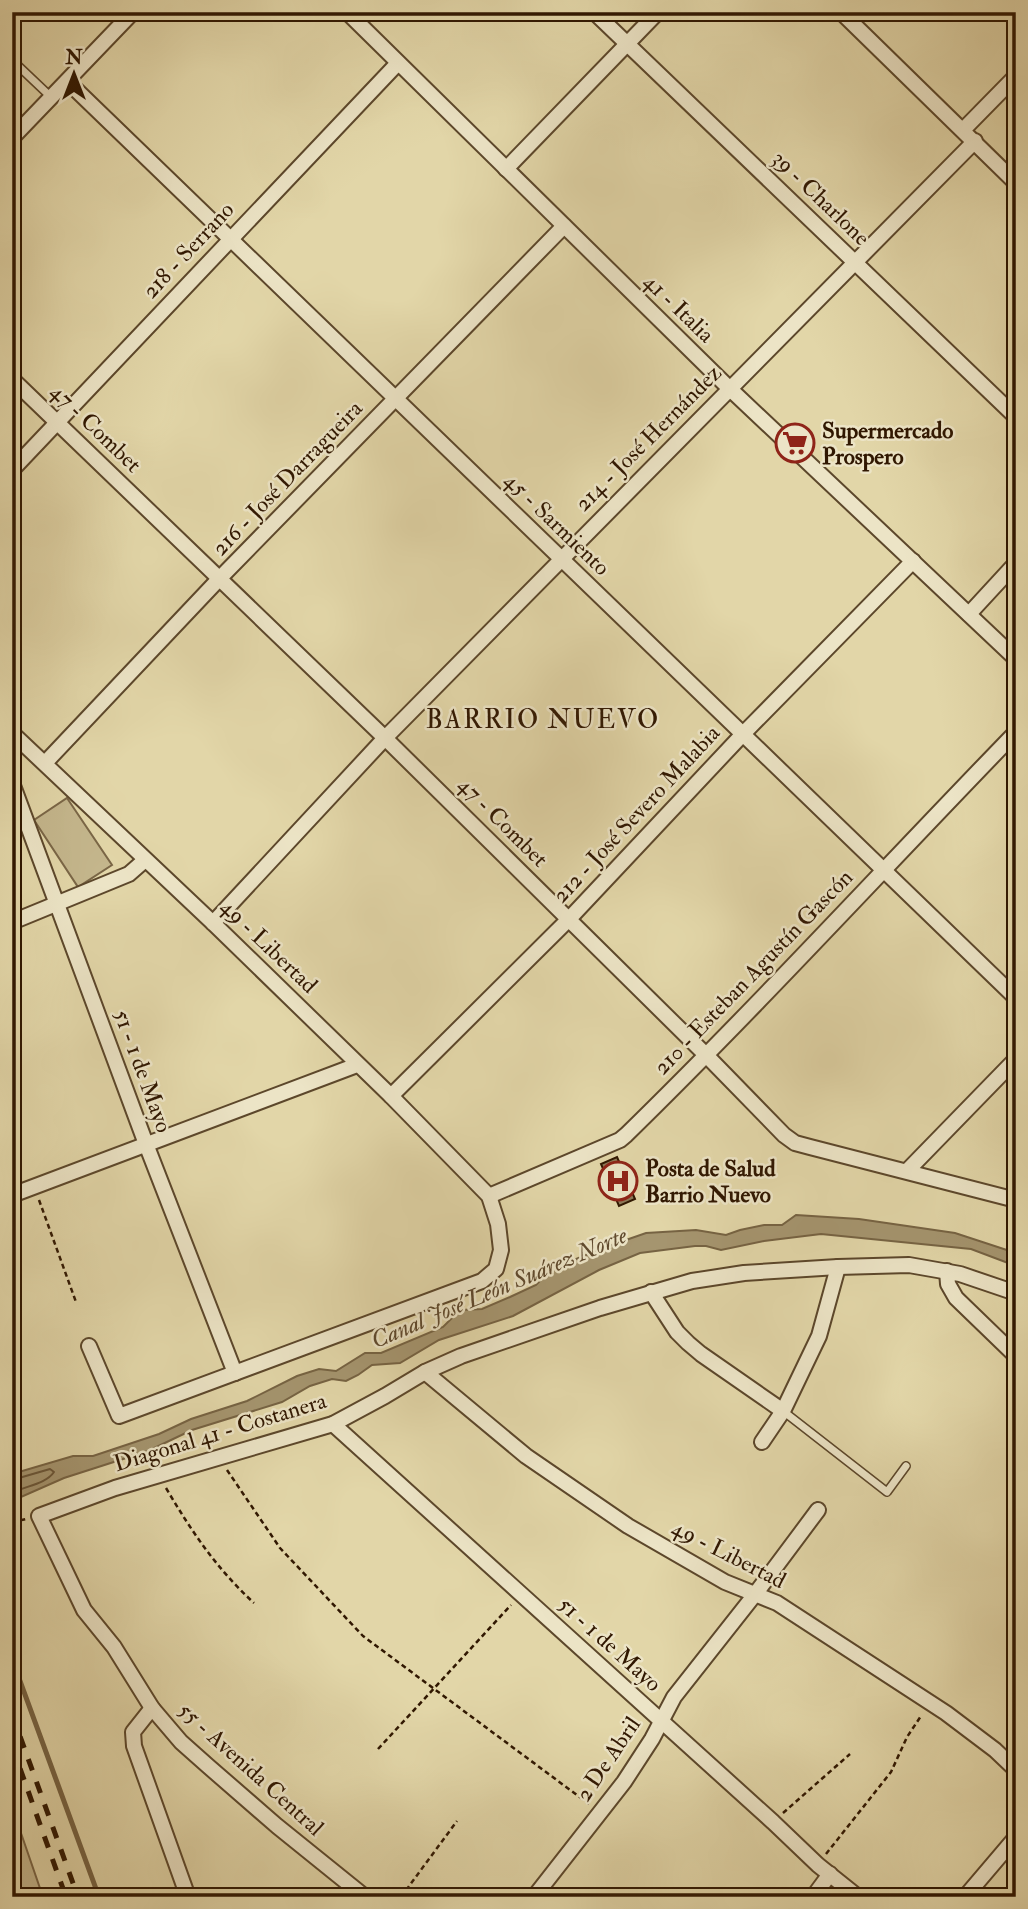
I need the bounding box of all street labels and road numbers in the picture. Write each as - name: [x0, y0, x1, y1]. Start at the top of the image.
- street label: 39 - Charlone: [766, 144, 876, 252]
- street label: 218 - Serrano: [136, 196, 240, 304]
- street label: 41 - Italia: [638, 267, 721, 349]
- street label: 214 - José Hernández: [568, 358, 728, 518]
- street label: 47 - Combet: [44, 377, 148, 479]
- street label: 216 - José Darragueira: [205, 394, 369, 562]
- street label: 45 - Sarmiento: [498, 466, 616, 582]
- street label: 212 - José Severo Malabia: [546, 718, 726, 909]
- street label: 47 - Combet: [452, 771, 554, 873]
- street label: 210 - Esteban Agustín Gascón: [647, 863, 859, 1081]
- street label: 49 - Libertad: [214, 893, 324, 999]
- street label: 51 - 1 de Mayo: [107, 1005, 179, 1137]
- street label: Diagonal 41 - Costanera: [110, 1386, 330, 1478]
- street label: 49 - Libertad: [667, 1513, 791, 1595]
- street label: 51 - 1 de Mayo: [552, 1590, 668, 1698]
- street label: 55 - Avenida Central: [172, 1696, 330, 1842]
- street label: 2 De Abril: [569, 1711, 647, 1807]

